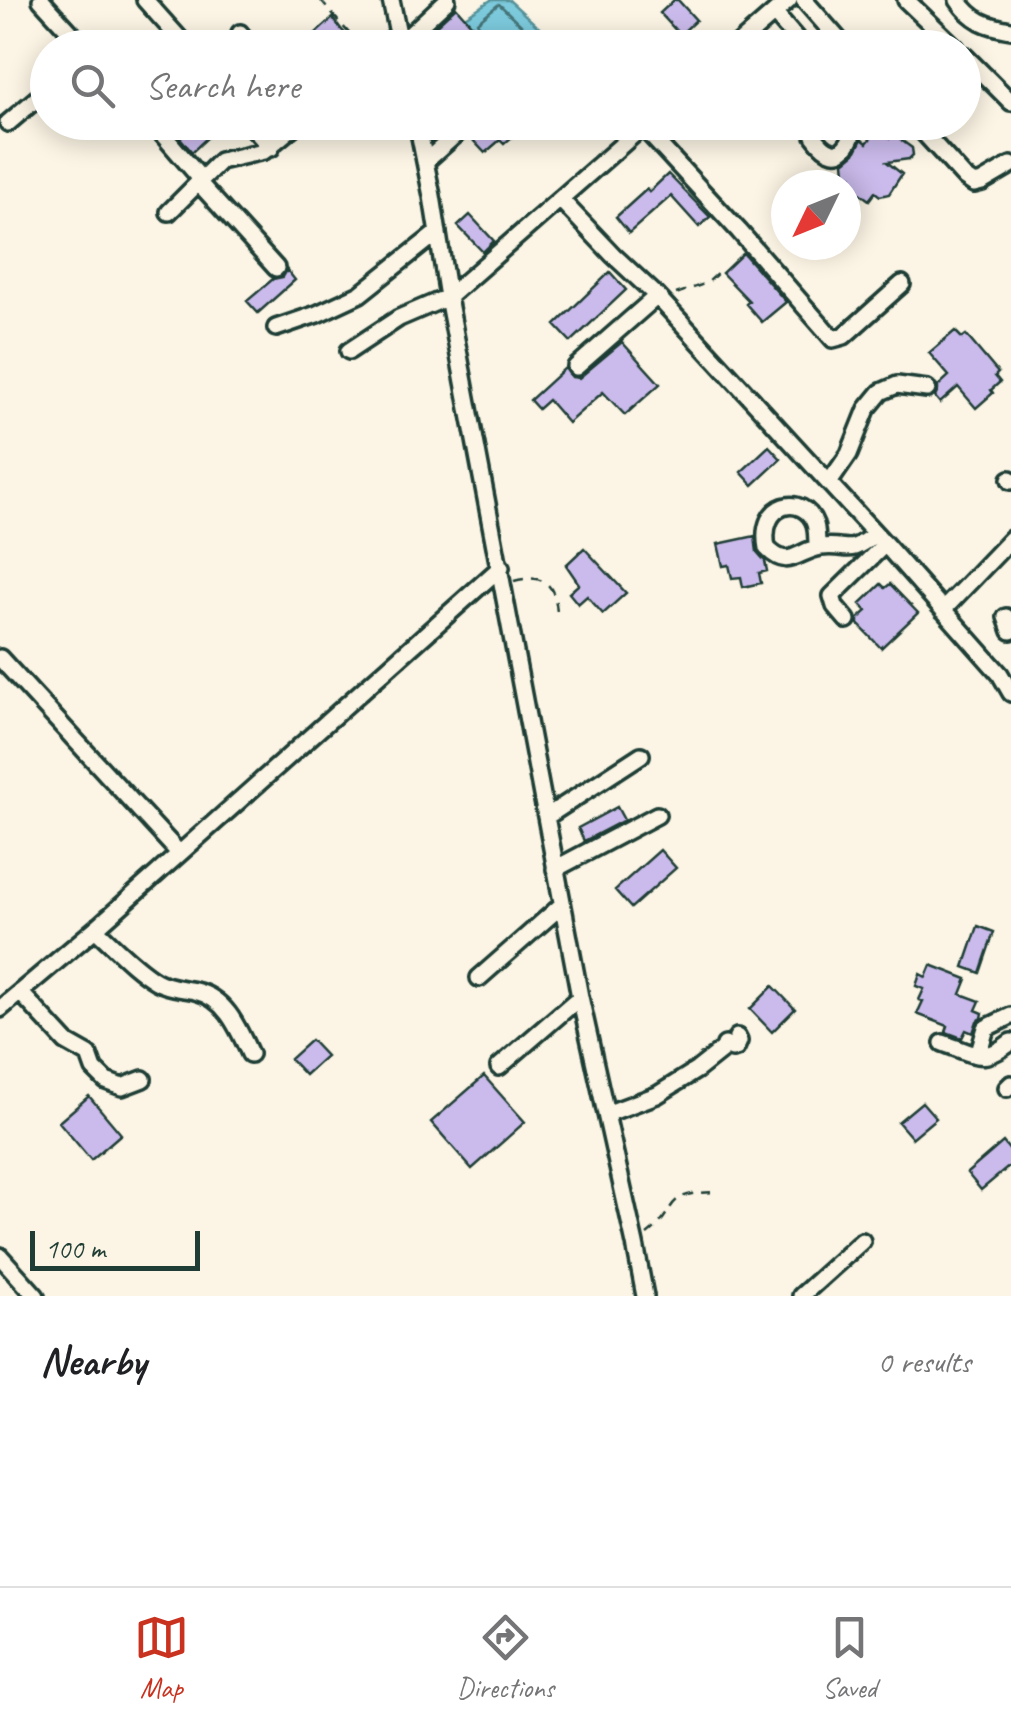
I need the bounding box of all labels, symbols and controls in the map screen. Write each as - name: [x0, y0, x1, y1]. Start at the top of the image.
- search box: [30, 30, 981, 140]
- icon: search: [65, 58, 120, 113]
- text: Search here: [145, 62, 300, 109]
- north arrow: [771, 170, 861, 260]
- scale bar: [30, 1226, 200, 1270]
- text: 100 m: [45, 1231, 105, 1266]
- text: Nearby: [40, 1335, 146, 1388]
- text: 0 results: [877, 1341, 971, 1382]
- tab: Map: [134, 1610, 189, 1705]
- tab: Directions: [457, 1610, 554, 1705]
- tab: Saved: [822, 1610, 877, 1705]

